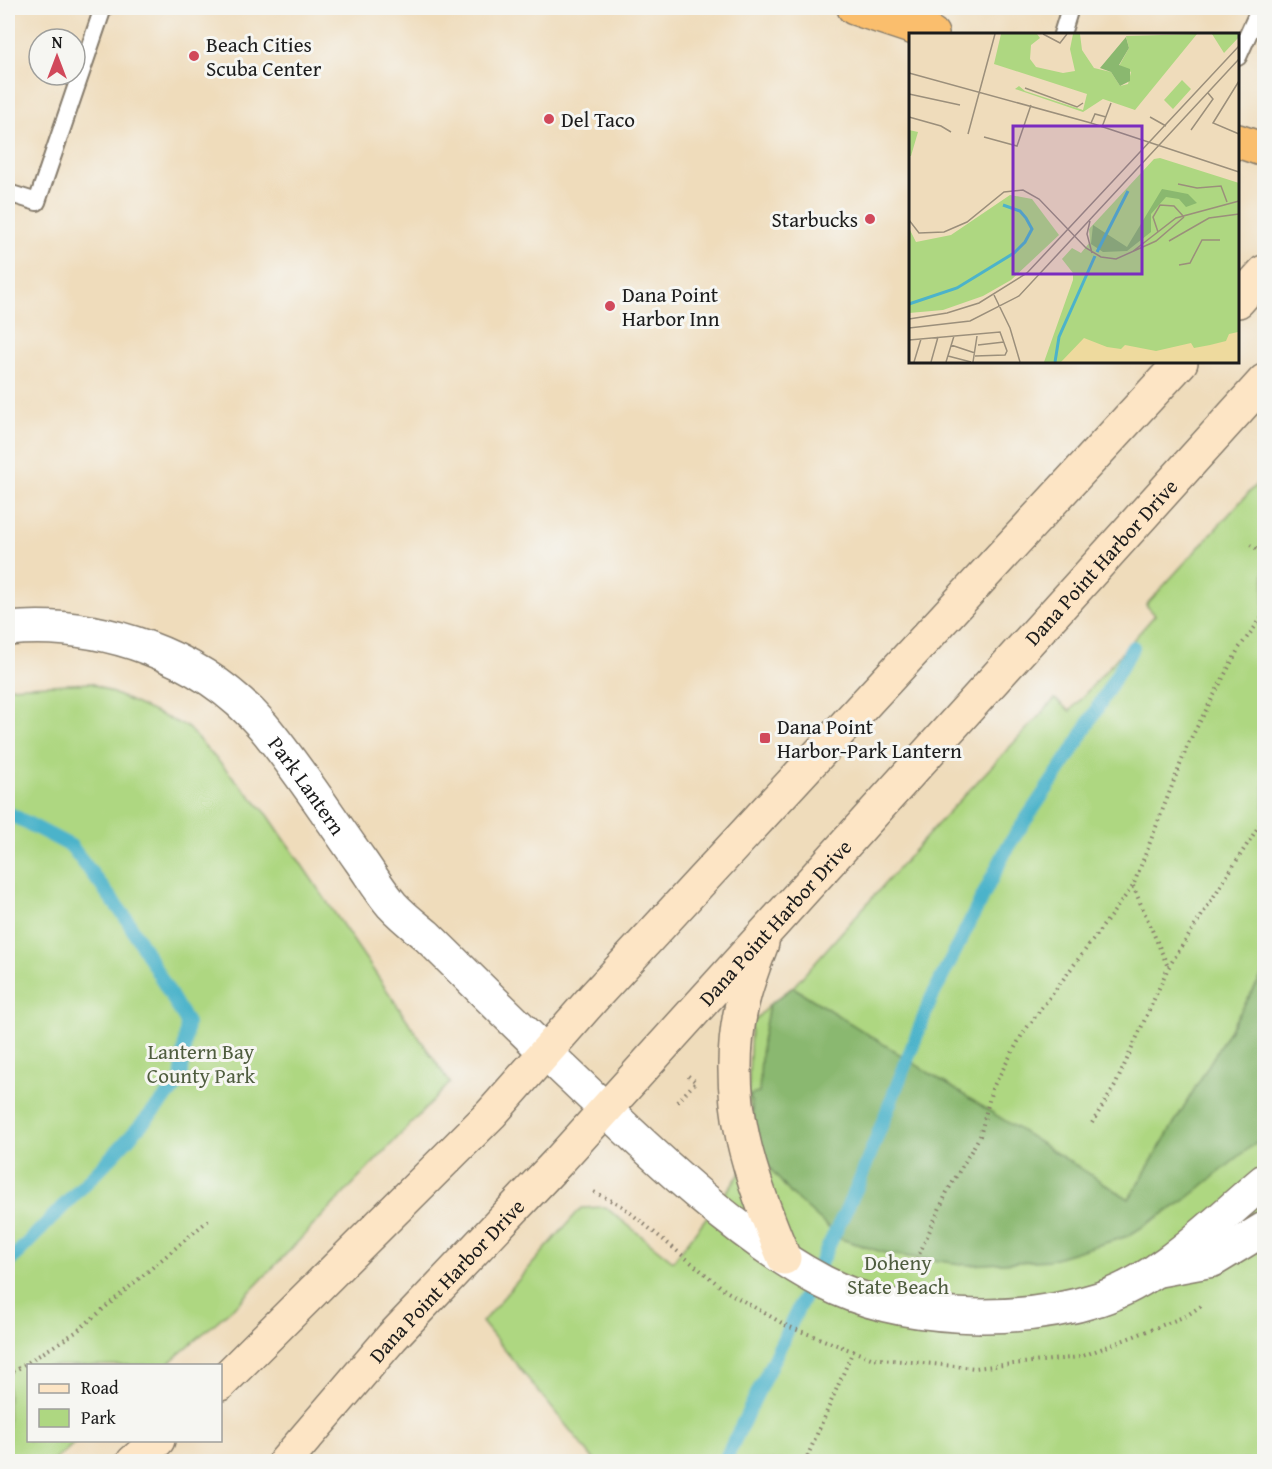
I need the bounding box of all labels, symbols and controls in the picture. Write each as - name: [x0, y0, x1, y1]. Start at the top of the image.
- north arrow: [27, 27, 87, 87]
- place label: Beach Cities Scuba Center: [206, 29, 322, 84]
- text: N: [52, 30, 63, 54]
- inset map: [909, 33, 1239, 363]
- marker: Beach Cities Scuba Center: [187, 49, 201, 63]
- place label: Del Taco: [561, 104, 635, 135]
- marker: Del Taco: [542, 112, 556, 126]
- place label: Starbucks: [772, 204, 858, 235]
- marker: Starbucks: [863, 212, 877, 226]
- place label: Dana Point Harbor Inn: [622, 279, 720, 334]
- marker: Dana Point Harbor Inn: [603, 299, 617, 313]
- street label: Dana Point Harbor Drive: [1017, 471, 1184, 652]
- place label: Dana Point Harbor-Park Lantern: [777, 711, 962, 766]
- street label: Park Lantern: [261, 729, 353, 841]
- marker: Dana Point Harbor-Park Lantern: [758, 731, 772, 745]
- street label: Dana Point Harbor Drive: [691, 832, 859, 1012]
- park label: Lantern Bay County Park: [147, 1036, 255, 1091]
- street label: Dana Point Harbor Drive: [361, 1191, 531, 1369]
- park label: Doheny State Beach: [847, 1247, 949, 1302]
- legend: [27, 1364, 222, 1442]
- text: Road: [81, 1374, 119, 1401]
- text: Park: [81, 1404, 117, 1431]

